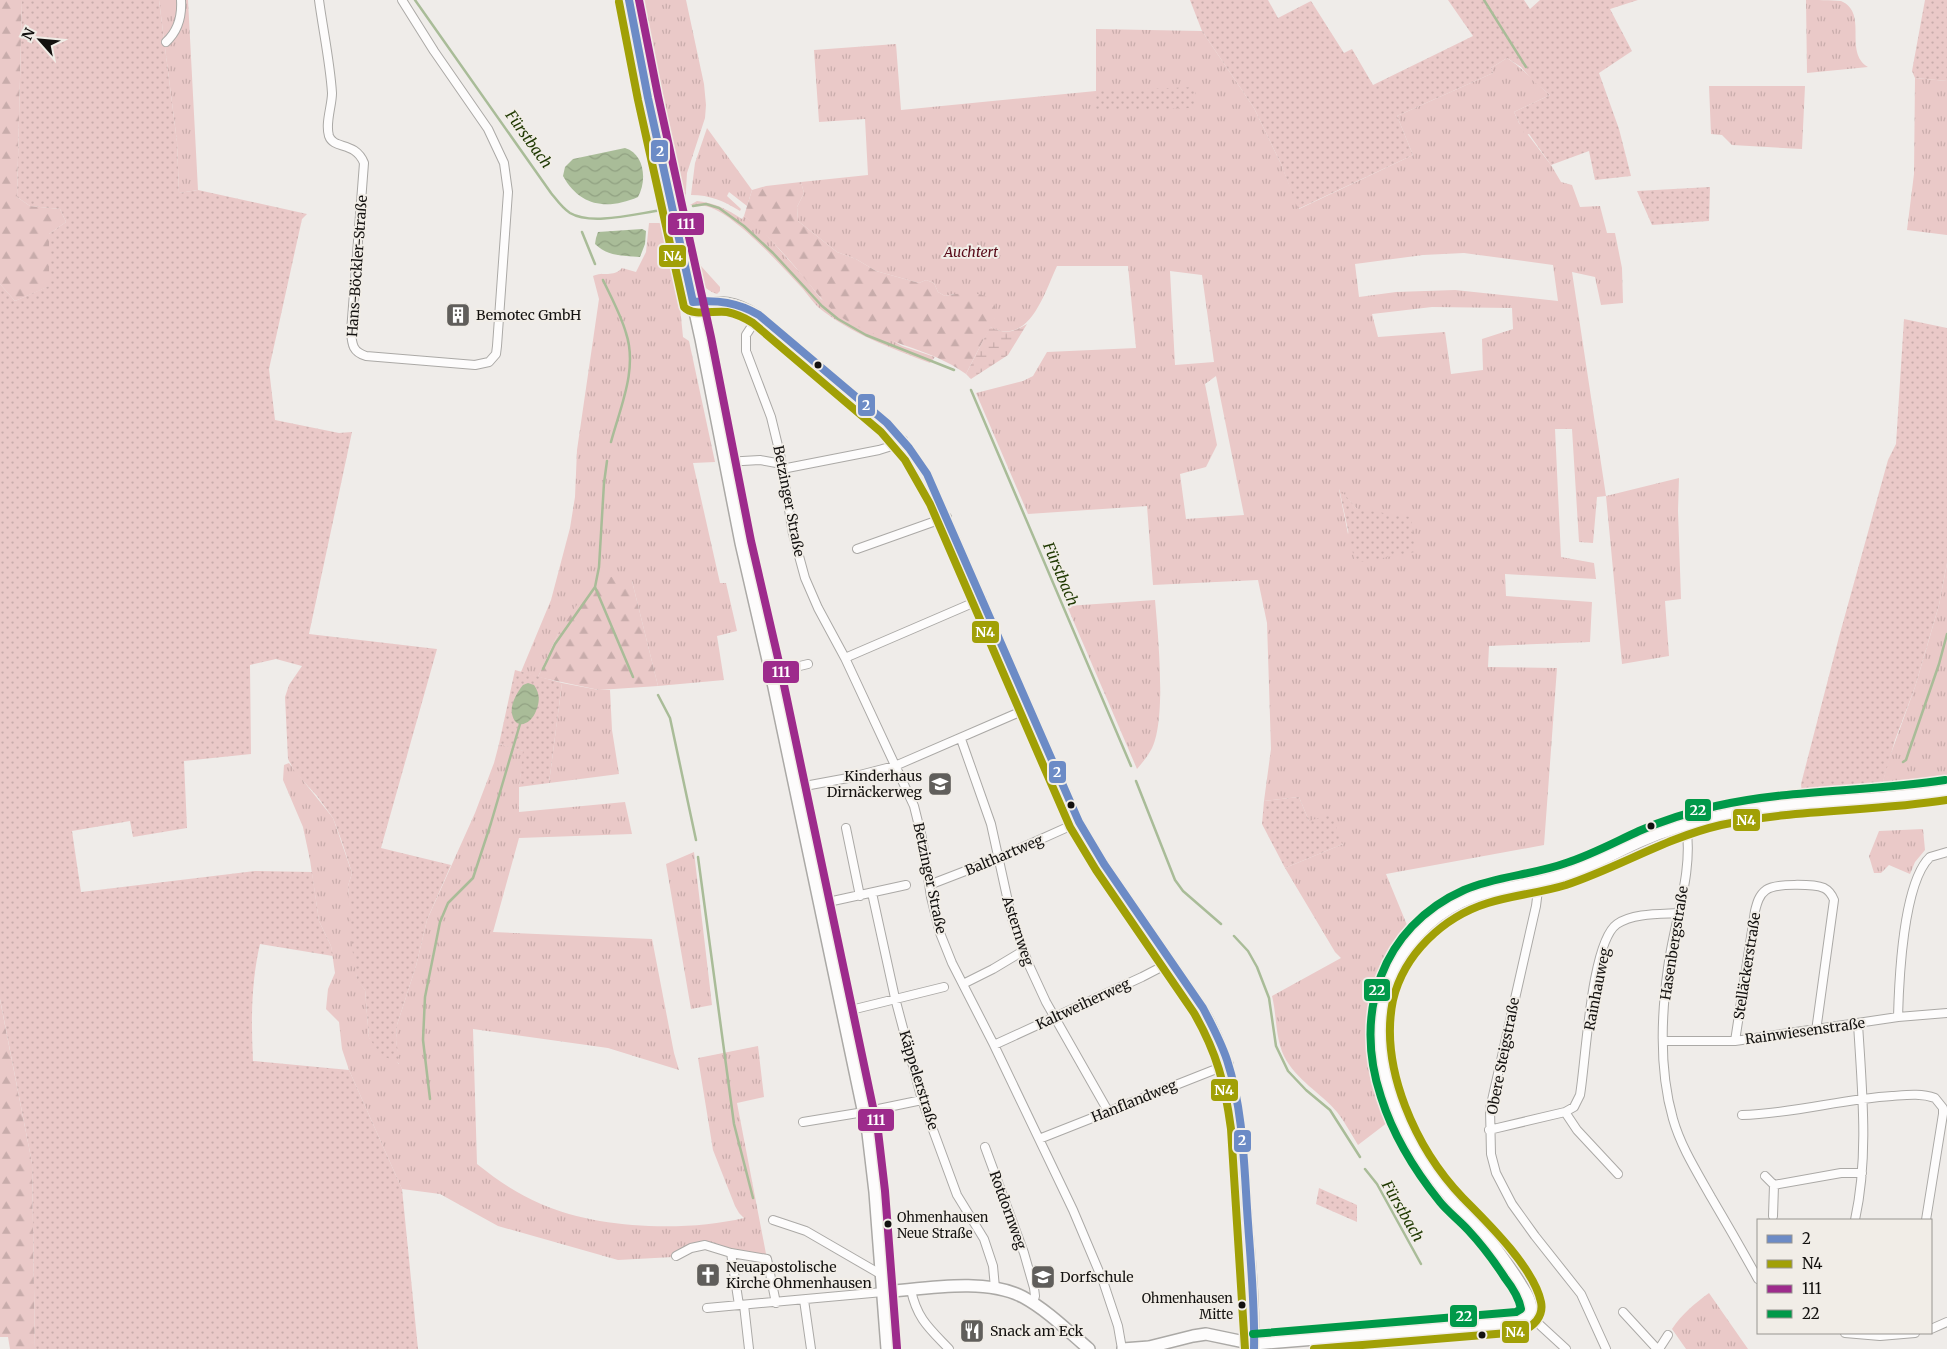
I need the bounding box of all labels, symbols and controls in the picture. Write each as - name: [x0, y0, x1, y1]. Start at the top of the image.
- north arrow: [15, 15, 65, 65]
- text: N: [18, 25, 39, 43]
- water label: Fürstbach: [501, 105, 557, 172]
- line badge: 2: [650, 139, 669, 163]
- text: 2: [656, 142, 664, 160]
- street label: Hans-Böckler-Straße: [343, 194, 371, 338]
- line badge: 111: [667, 212, 705, 236]
- text: 111: [677, 215, 696, 233]
- park label: Auchtert: [943, 243, 998, 261]
- line badge: N4: [658, 244, 687, 268]
- text: N4: [663, 247, 683, 265]
- building icon: Bemotec GmbH: [445, 302, 471, 328]
- place label: Bemotec GmbH: [476, 306, 581, 324]
- unlabelled marker: [813, 360, 823, 370]
- line badge: 2: [857, 393, 876, 417]
- text: 2: [862, 396, 870, 414]
- street label: Betzinger Straße: [769, 444, 809, 558]
- water label: Fürstbach: [1039, 538, 1083, 609]
- line badge: N4: [971, 620, 1000, 644]
- text: N4: [975, 623, 995, 641]
- line badge: 111: [762, 660, 800, 684]
- text: 111: [772, 663, 791, 681]
- line badge: 2: [1048, 760, 1067, 784]
- text: 2: [1053, 763, 1061, 781]
- place label: Kinderhaus Dirnäckerweg: [827, 767, 923, 801]
- school or university icon: Kinderhaus Dirnäckerweg: [927, 771, 953, 797]
- line badge: 22: [1684, 798, 1712, 822]
- unlabelled marker: [1066, 800, 1076, 810]
- text: 22: [1690, 801, 1706, 819]
- line badge: N4: [1732, 808, 1761, 832]
- text: N4: [1736, 811, 1756, 829]
- street label: Betzinger Straße: [909, 821, 951, 935]
- unlabelled marker: [1646, 821, 1656, 831]
- street label: Balthartweg: [962, 830, 1046, 880]
- street label: Hasenbergstraße: [1656, 885, 1692, 1001]
- street label: Asternweg: [998, 893, 1038, 969]
- street label: Stelläckerstraße: [1730, 911, 1764, 1021]
- street label: Rainhauweg: [1580, 946, 1614, 1032]
- street label: Kaltweiherweg: [1033, 974, 1133, 1034]
- line badge: 22: [1363, 978, 1391, 1002]
- text: 22: [1369, 981, 1385, 999]
- street label: Obere Steigstraße: [1483, 996, 1523, 1116]
- street label: Rainwiesenstraße: [1744, 1014, 1866, 1048]
- street label: Käppelerstraße: [895, 1028, 943, 1132]
- street label: Hanflandweg: [1089, 1075, 1180, 1126]
- line badge: N4: [1210, 1078, 1239, 1102]
- text: N4: [1214, 1081, 1234, 1099]
- line badge: 111: [857, 1108, 895, 1132]
- text: 111: [867, 1111, 886, 1129]
- line badge: 2: [1233, 1129, 1252, 1153]
- text: 2: [1238, 1131, 1246, 1149]
- street label: Rotdornweg: [985, 1168, 1031, 1252]
- water label: Fürstbach: [1377, 1176, 1428, 1245]
- place label: Ohmenhausen Neue Straße: [897, 1209, 989, 1242]
- marker: Ohmenhausen Neue Straße: [883, 1219, 893, 1229]
- legend: [1757, 1219, 1932, 1334]
- text: 2: [1802, 1229, 1811, 1248]
- text: N4: [1802, 1254, 1823, 1273]
- place label: Neuapostolische Kirche Ohmenhausen: [726, 1258, 872, 1292]
- church icon: Neuapostolische Kirche Ohmenhausen: [695, 1262, 721, 1288]
- school or university icon: Dorfschule: [1030, 1264, 1056, 1290]
- place label: Dorfschule: [1060, 1268, 1134, 1286]
- text: 111: [1802, 1279, 1822, 1298]
- place label: Ohmenhausen Mitte: [1142, 1290, 1233, 1323]
- marker: Ohmenhausen Mitte: [1237, 1300, 1247, 1310]
- line badge: 22: [1449, 1304, 1478, 1328]
- text: 22: [1802, 1304, 1820, 1323]
- text: 22: [1456, 1307, 1472, 1325]
- restaurant icon: Snack am Eck: [959, 1318, 985, 1344]
- line badge: N4: [1501, 1320, 1530, 1344]
- place label: Snack am Eck: [990, 1322, 1084, 1340]
- text: N4: [1505, 1323, 1525, 1341]
- unlabelled marker: [1477, 1330, 1487, 1340]

